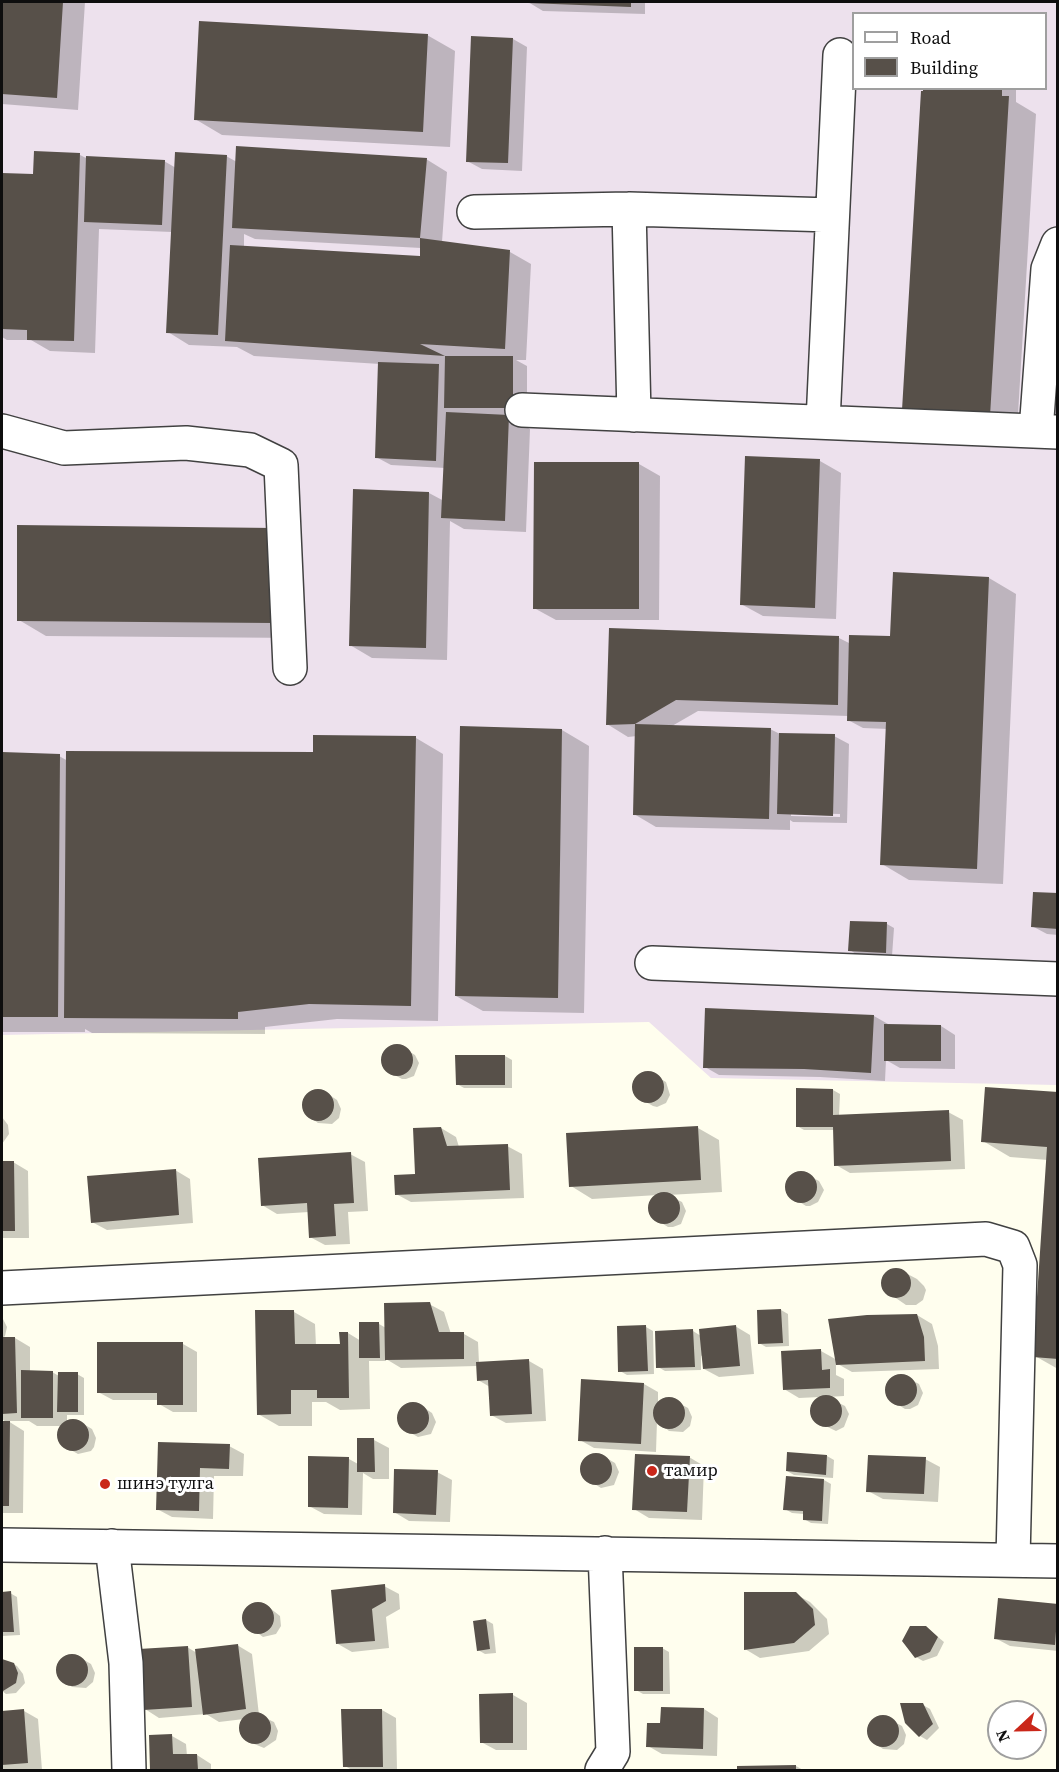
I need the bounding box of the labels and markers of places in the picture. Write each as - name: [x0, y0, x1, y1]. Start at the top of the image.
- place label: тамир: [664, 1460, 718, 1482]
- marker: тамир: [645, 1464, 659, 1478]
- place label: шинэ тулга: [117, 1473, 214, 1495]
- marker: шинэ тулга: [98, 1477, 112, 1491]

